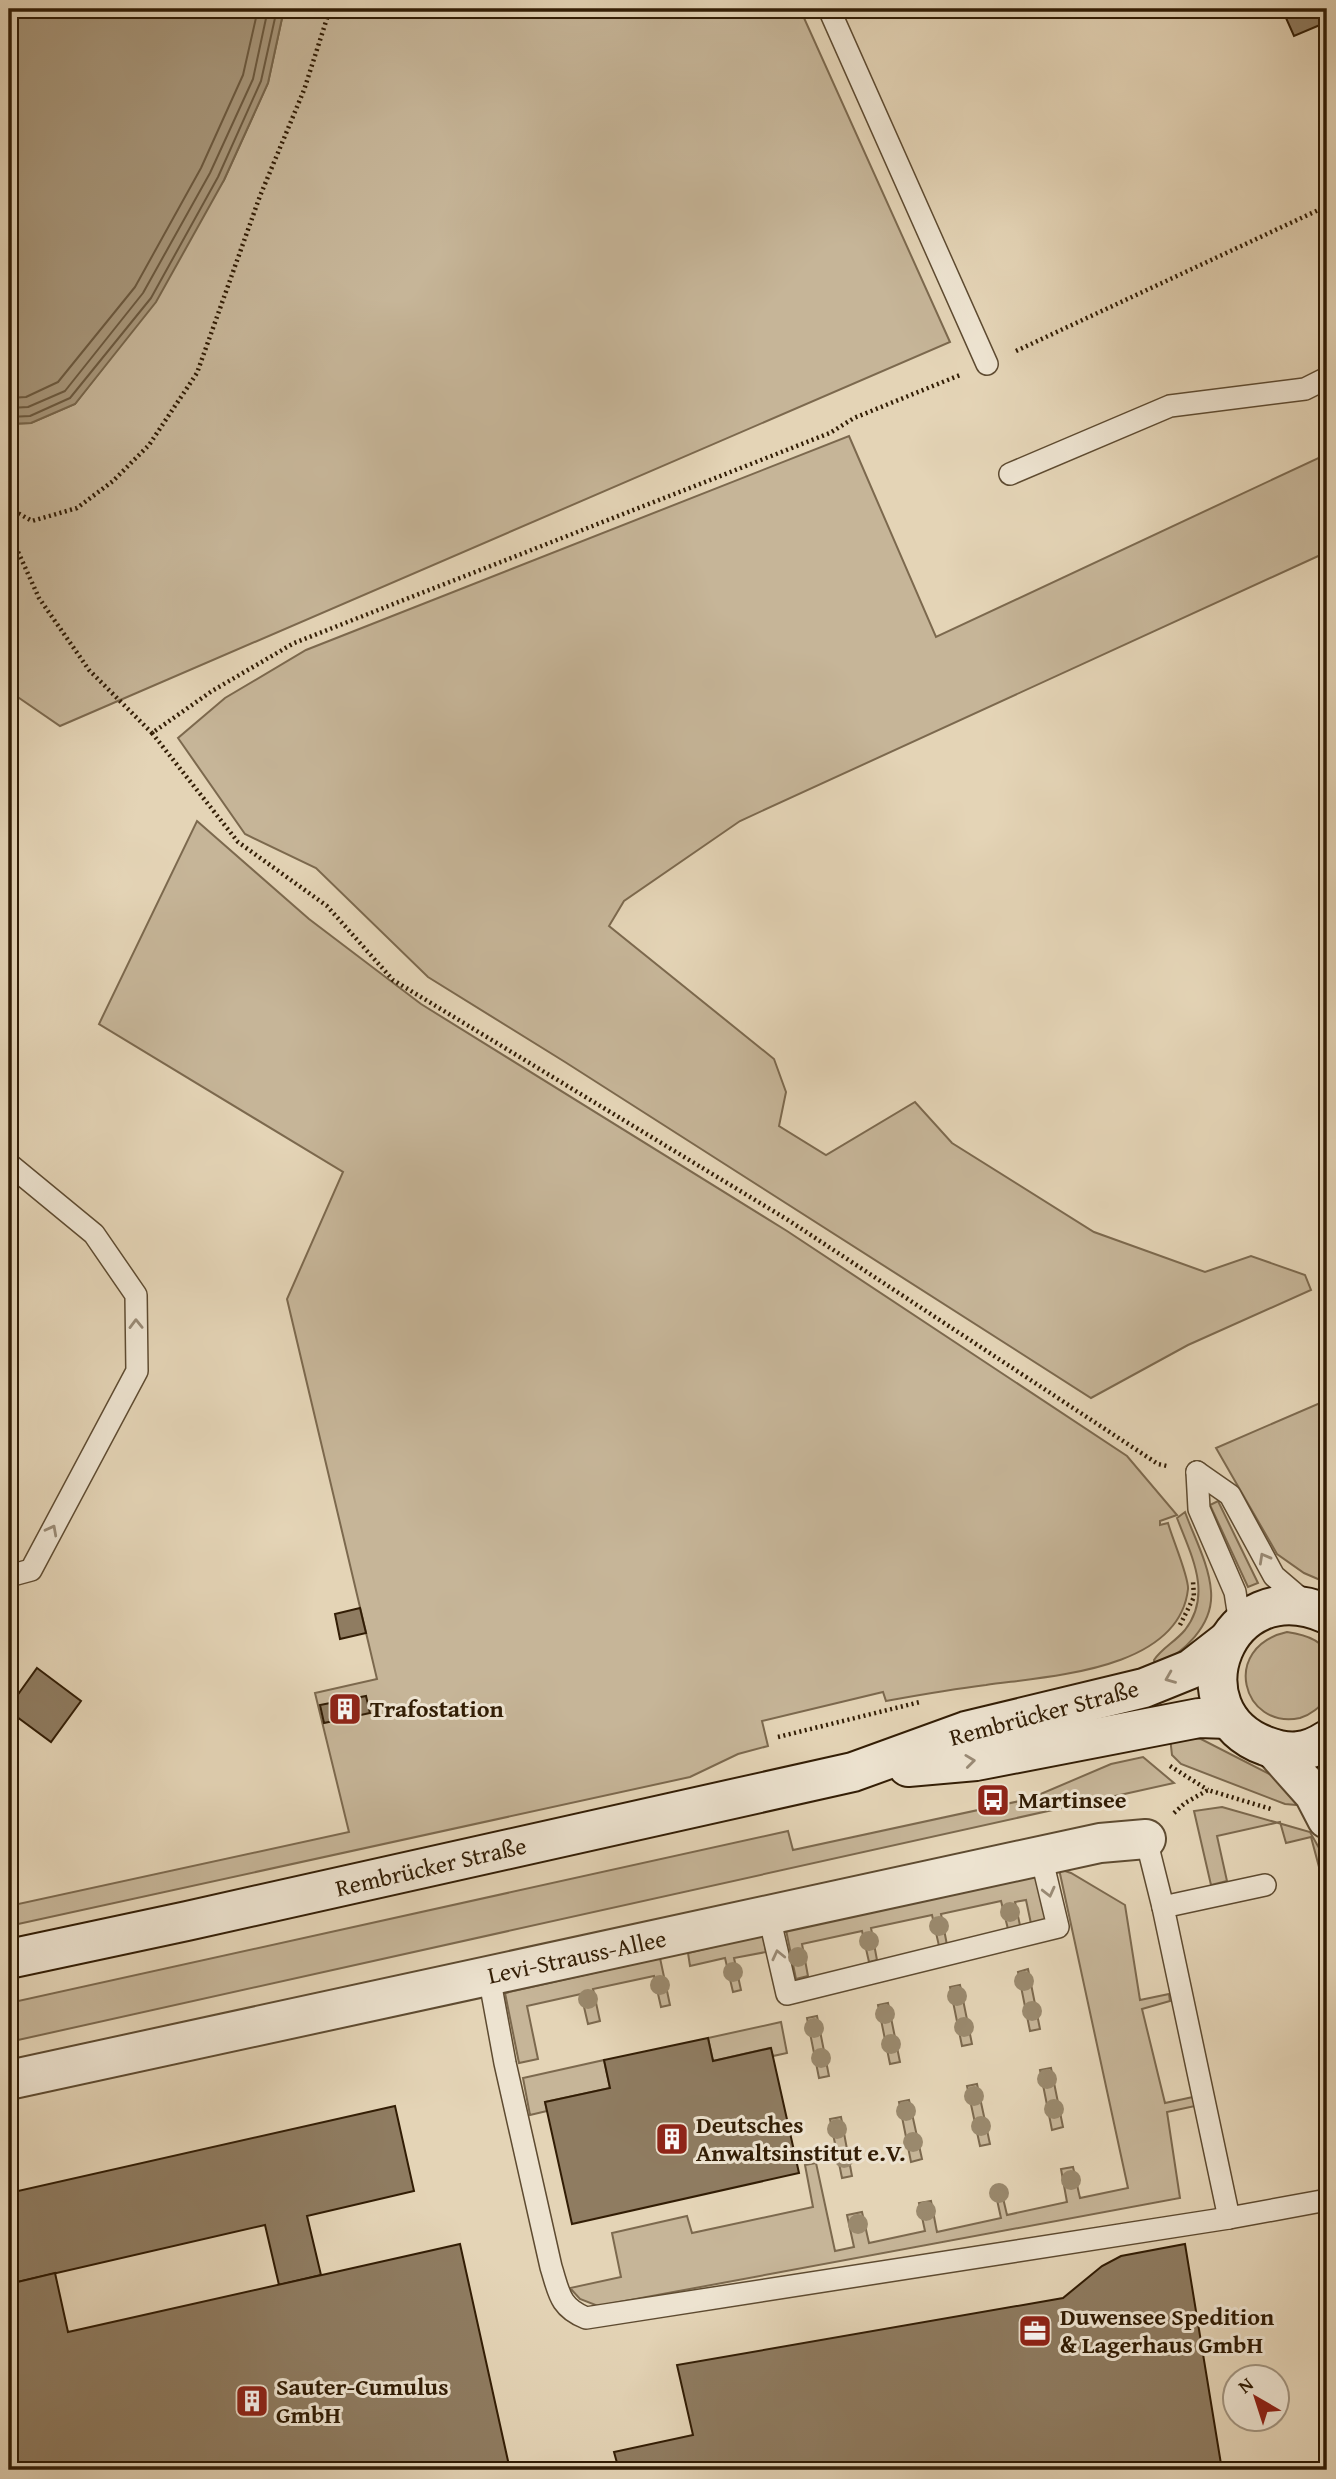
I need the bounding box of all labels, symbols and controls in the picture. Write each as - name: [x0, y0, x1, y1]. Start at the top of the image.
- one-way arrow: [128, 1318, 144, 1328]
- one-way arrow: [44, 1525, 57, 1537]
- one-way arrow: [1259, 1553, 1272, 1565]
- one-way arrow: [1165, 1669, 1177, 1683]
- street label: Rembrücker Straße: [945, 1670, 1143, 1755]
- building icon: Trafostation: [326, 1690, 364, 1728]
- place label: Trafostation: [370, 1691, 504, 1726]
- one-way arrow: [964, 1753, 976, 1768]
- bus stop icon: Martinsee: [974, 1781, 1012, 1819]
- place label: Martinsee: [1018, 1782, 1127, 1817]
- street label: Rembrücker Straße: [332, 1828, 530, 1905]
- one-way arrow: [1041, 1886, 1055, 1898]
- street label: Levi-Strauss-Allee: [484, 1920, 670, 1993]
- one-way arrow: [772, 1949, 786, 1961]
- place label: Deutsches Anwaltsinstitut e.V.: [696, 2107, 906, 2170]
- building icon: Deutsches Anwaltsinstitut e.V.: [653, 2120, 691, 2158]
- place label: Duwensee Spedition & Lagerhaus GmbH: [1060, 2299, 1274, 2362]
- office icon: Duwensee Spedition & Lagerhaus GmbH: [1016, 2312, 1054, 2350]
- north arrow: [1220, 2364, 1290, 2434]
- place label: Sauter-Cumulus GmbH: [276, 2369, 448, 2432]
- text: N: [1232, 2370, 1259, 2400]
- building icon: Sauter-Cumulus GmbH: [233, 2382, 271, 2420]

